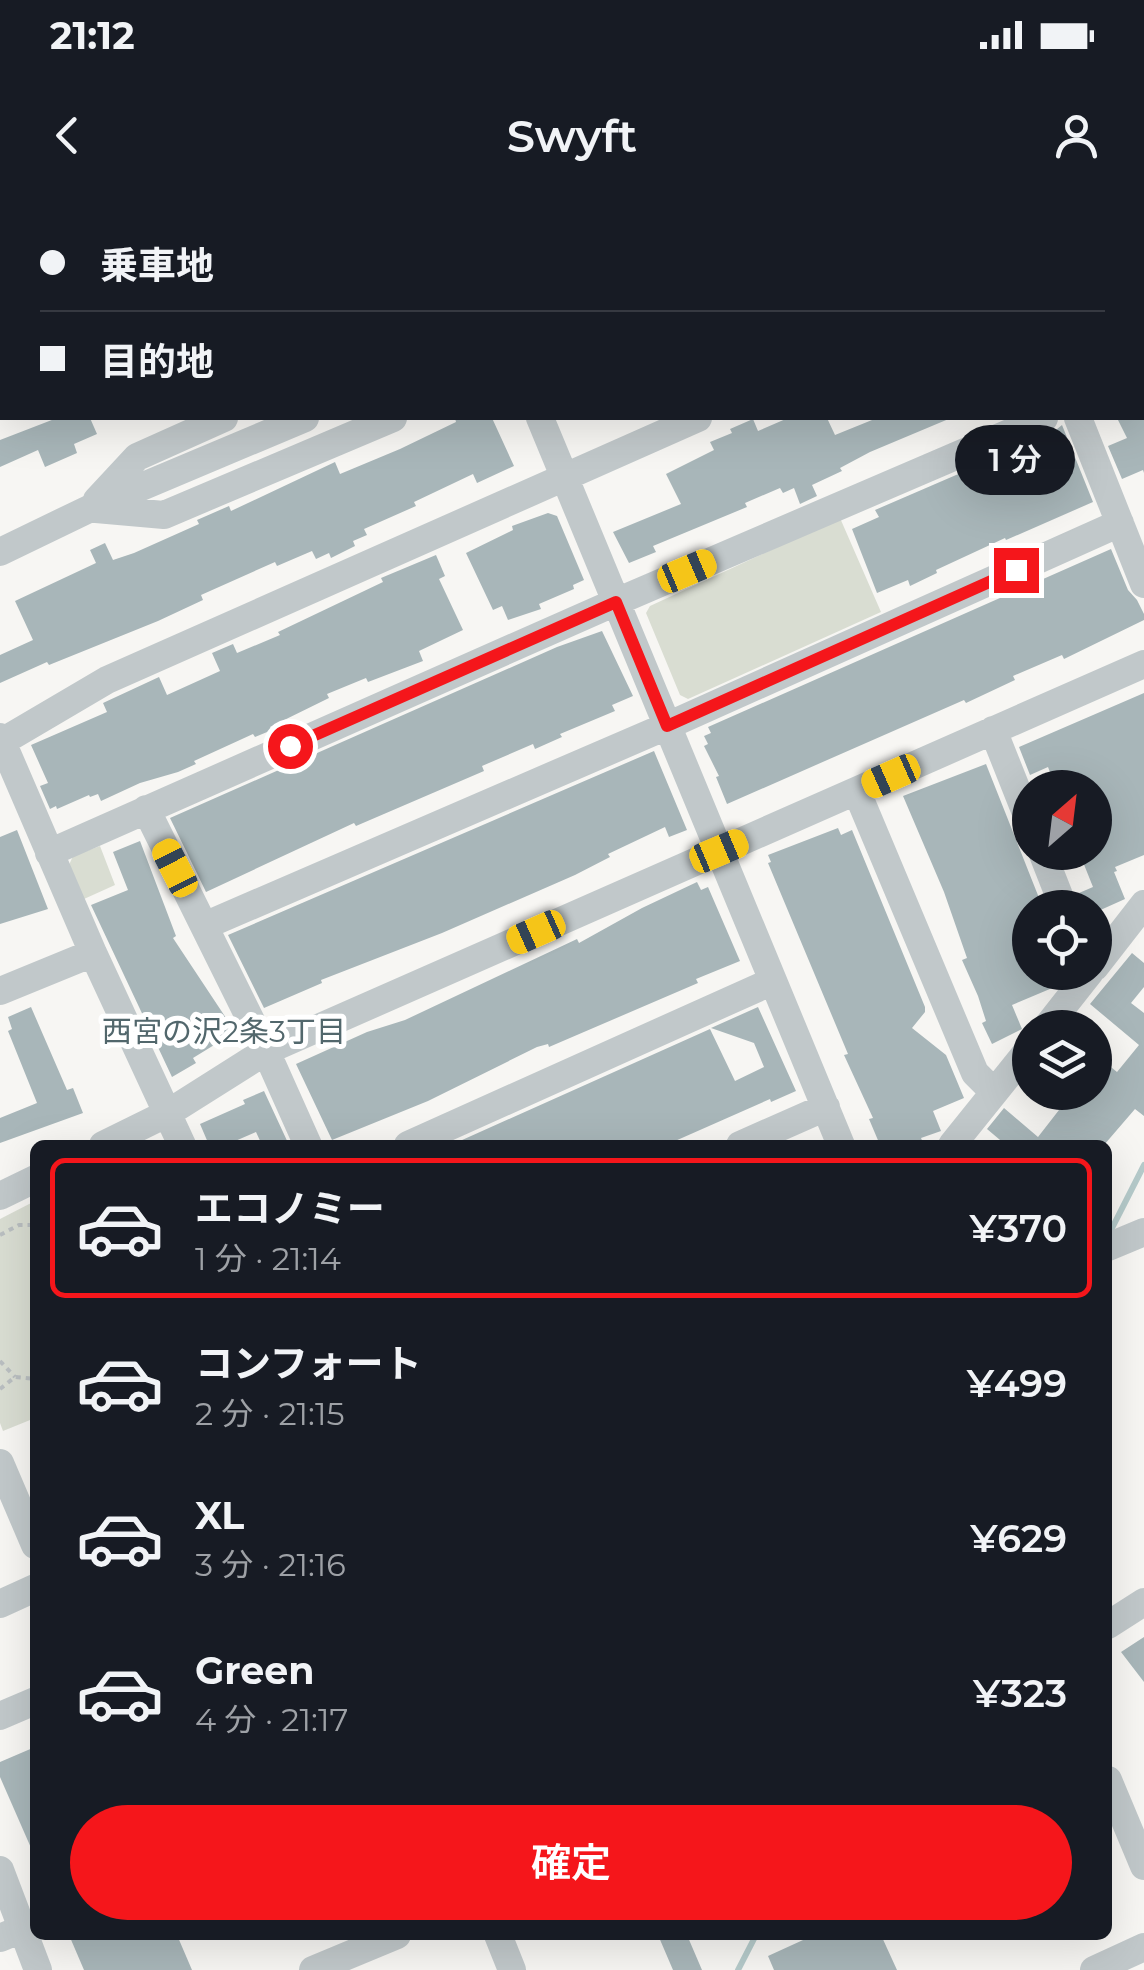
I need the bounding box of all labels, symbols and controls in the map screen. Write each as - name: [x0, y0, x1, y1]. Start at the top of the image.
- text: 21:12: [50, 12, 135, 59]
- icon: back: [40, 108, 95, 163]
- text: Swyft: [507, 108, 637, 163]
- icon: person: [1049, 108, 1104, 163]
- text: 乗車地: [100, 242, 214, 289]
- text: 目的地: [100, 338, 214, 385]
- callout: 1 分: [956, 425, 1076, 495]
- text: 1 分: [988, 440, 1042, 479]
- car: [654, 545, 720, 597]
- route end: [994, 548, 1039, 593]
- route start: [268, 724, 313, 769]
- car: [857, 750, 925, 802]
- north arrow: [1012, 770, 1112, 870]
- map controls: [1012, 770, 1112, 1110]
- car: [686, 825, 752, 877]
- car: [148, 834, 202, 902]
- button: locate: [1012, 890, 1112, 990]
- car: [502, 906, 570, 958]
- button: layers: [1012, 1010, 1112, 1110]
- district label: 西宮の沢2条3丁目: [102, 1013, 346, 1050]
- icon: car: [75, 1183, 165, 1273]
- text: エコノミー: [195, 1185, 385, 1232]
- text: ¥370: [970, 1205, 1067, 1252]
- text: 1 分 · 21:14: [195, 1239, 341, 1278]
- icon: car: [75, 1338, 165, 1428]
- text: コンフォート: [195, 1340, 422, 1387]
- text: ¥499: [967, 1360, 1067, 1407]
- text: 2 分 · 21:15: [195, 1394, 345, 1433]
- text: XL: [195, 1492, 244, 1539]
- icon: car: [75, 1493, 165, 1583]
- text: ¥629: [970, 1515, 1067, 1562]
- text: 3 分 · 21:16: [195, 1545, 346, 1584]
- text: Green: [195, 1647, 315, 1694]
- icon: car: [75, 1648, 165, 1738]
- text: ¥323: [973, 1670, 1067, 1717]
- text: 4 分 · 21:17: [195, 1700, 348, 1739]
- button: 確定: [70, 1805, 1072, 1920]

